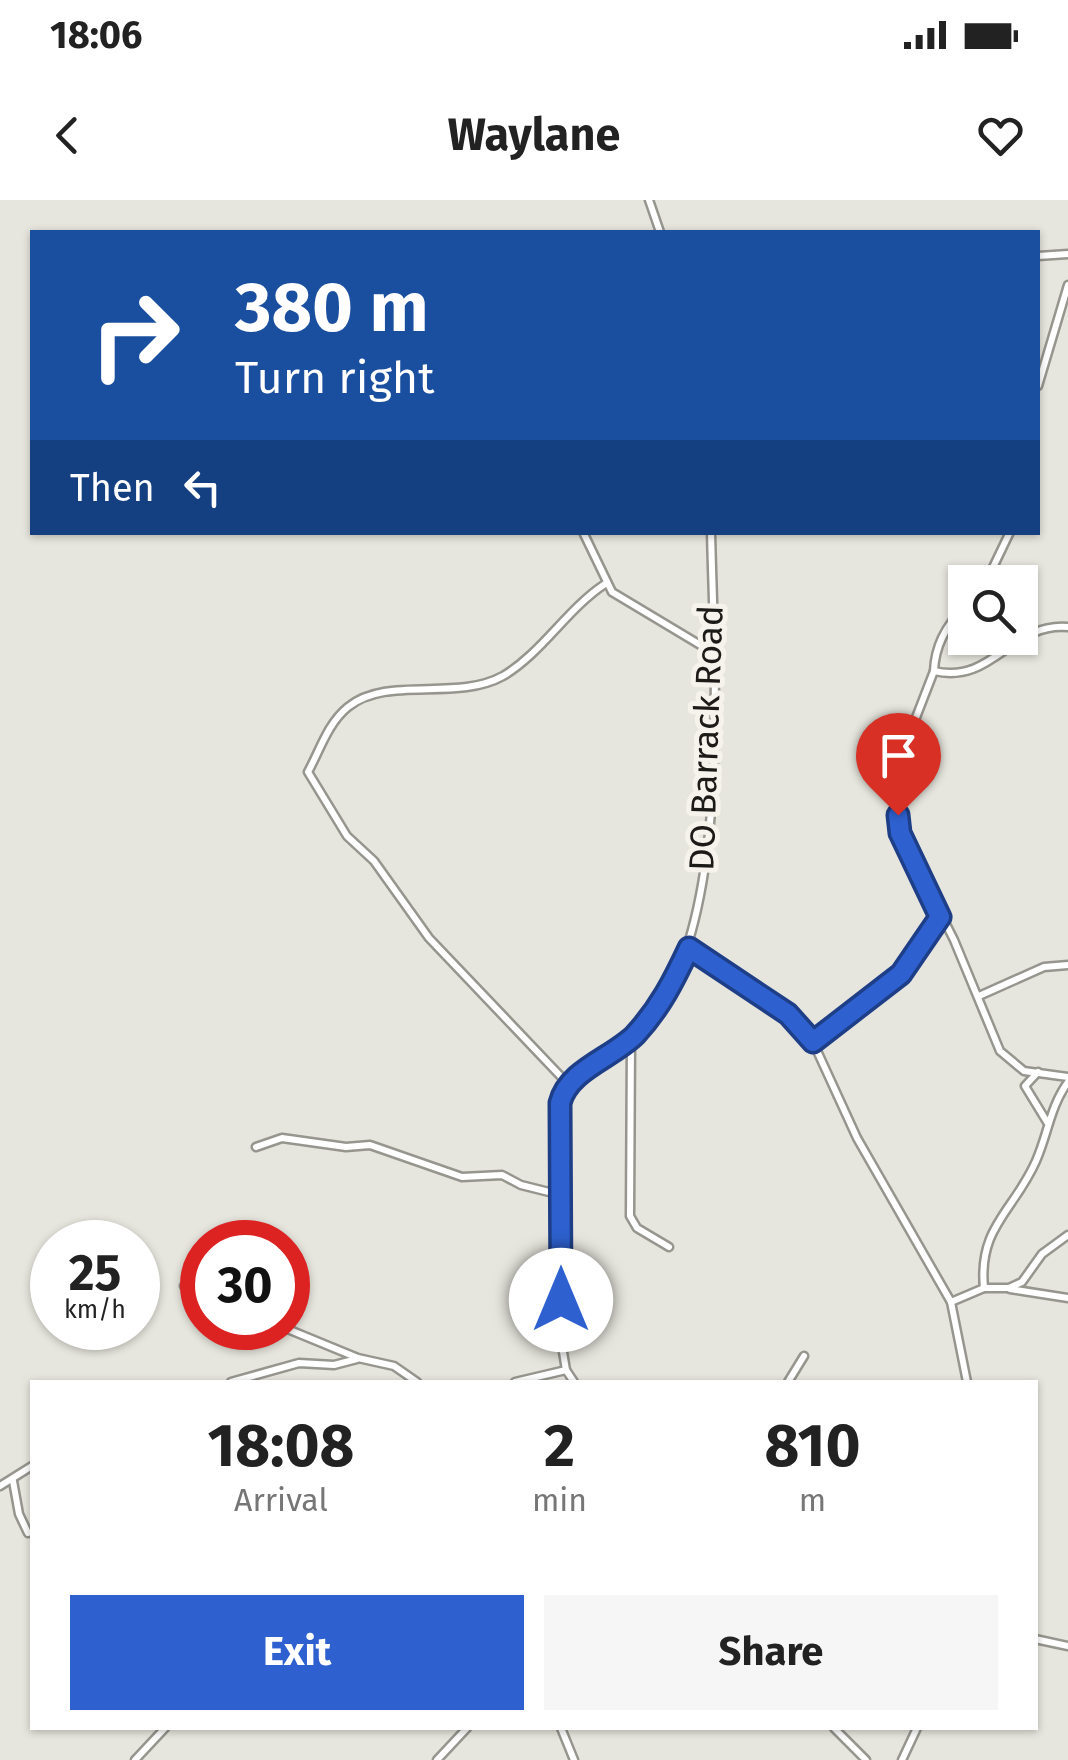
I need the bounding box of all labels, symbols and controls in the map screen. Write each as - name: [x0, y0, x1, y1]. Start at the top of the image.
- text: 18:06: [50, 12, 143, 58]
- icon: back: [40, 108, 95, 163]
- text: Waylane: [448, 108, 620, 162]
- icon: heart: [973, 108, 1028, 163]
- text: 380 m: [235, 266, 429, 350]
- icon: right: [70, 270, 200, 400]
- text: Turn right: [235, 351, 434, 405]
- icon: left: [175, 460, 230, 515]
- text: Then: [70, 465, 155, 511]
- map controls: [948, 565, 1038, 655]
- button: search: [948, 565, 1038, 655]
- street label: DO Barrack Road: [680, 604, 732, 872]
- pin: [856, 713, 941, 816]
- icon: arrive: [871, 728, 926, 783]
- speed limit sign: 30: [180, 1220, 310, 1350]
- text: 25: [69, 1243, 121, 1303]
- position arrow: [509, 1248, 613, 1352]
- text: km/h: [64, 1295, 126, 1325]
- text: 18:08: [207, 1410, 354, 1482]
- text: 2: [544, 1410, 575, 1482]
- text: 810: [765, 1410, 861, 1482]
- text: Arrival: [234, 1481, 328, 1519]
- text: min: [532, 1481, 587, 1519]
- text: m: [799, 1481, 826, 1519]
- button: Exit: [70, 1595, 524, 1710]
- button: Share: [544, 1595, 998, 1710]

